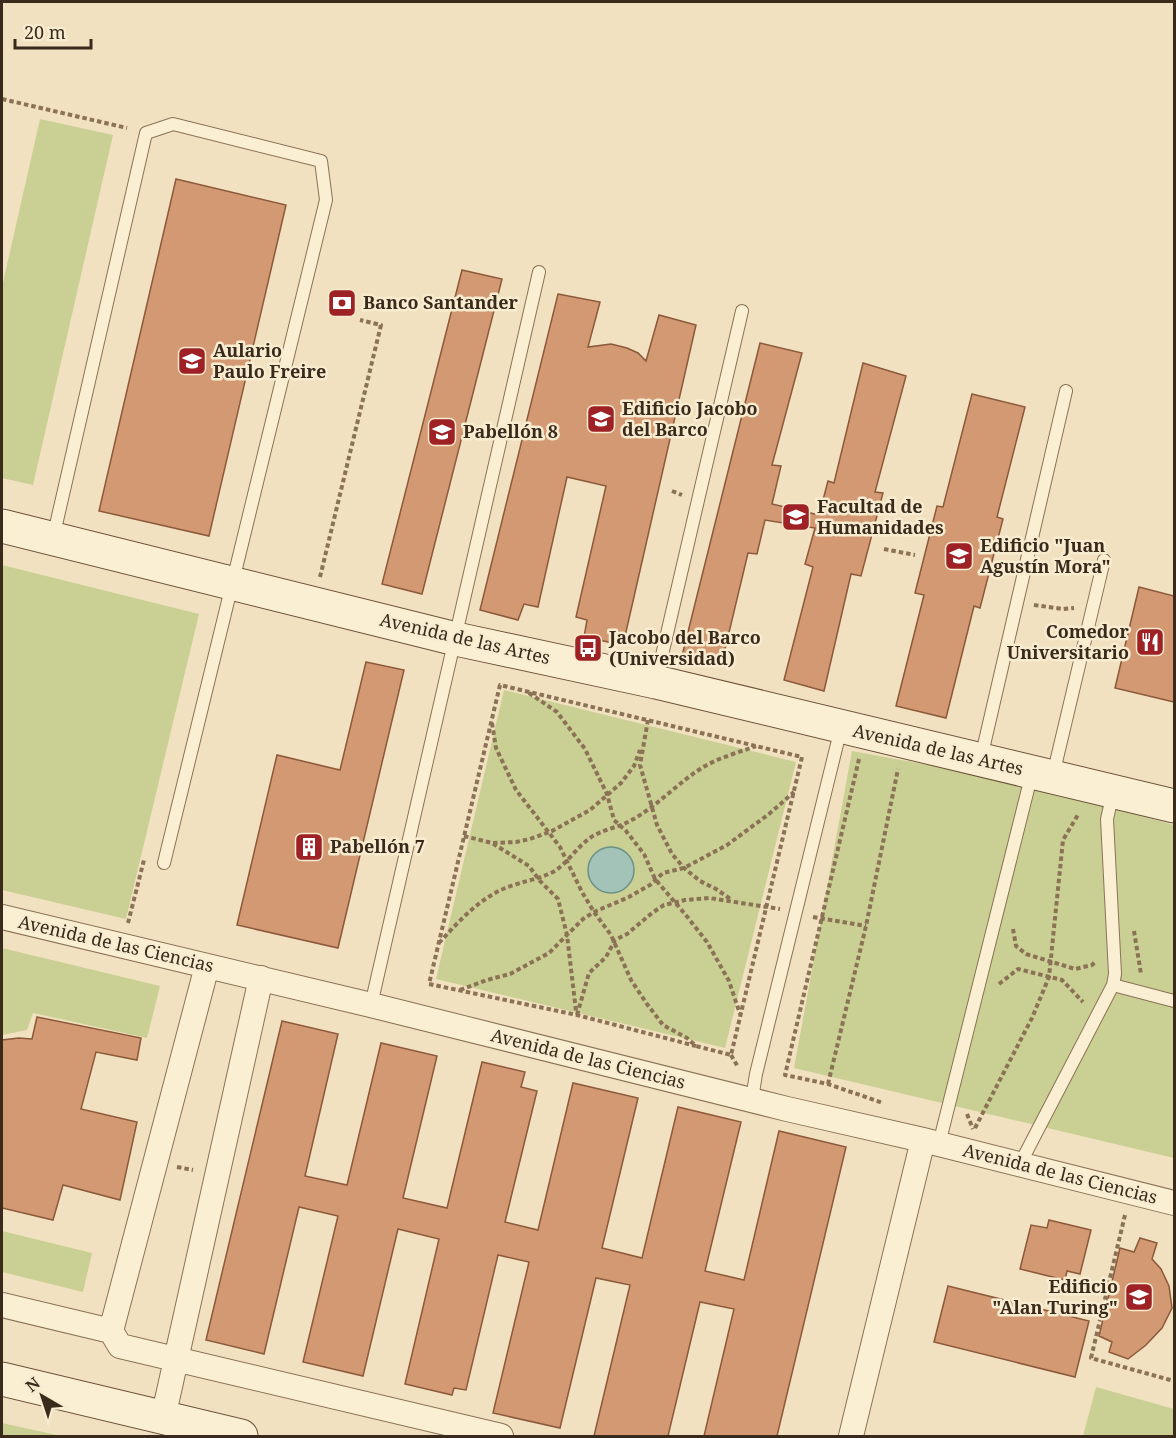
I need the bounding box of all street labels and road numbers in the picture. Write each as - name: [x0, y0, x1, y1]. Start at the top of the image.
- street label: Avenida de las Artes: [378, 607, 553, 669]
- street label: Avenida de las Artes: [851, 718, 1026, 780]
- street label: Avenida de las Ciencias: [16, 909, 216, 977]
- street label: Avenida de las Ciencias: [488, 1022, 688, 1094]
- street label: Avenida de las Ciencias: [960, 1137, 1160, 1209]

